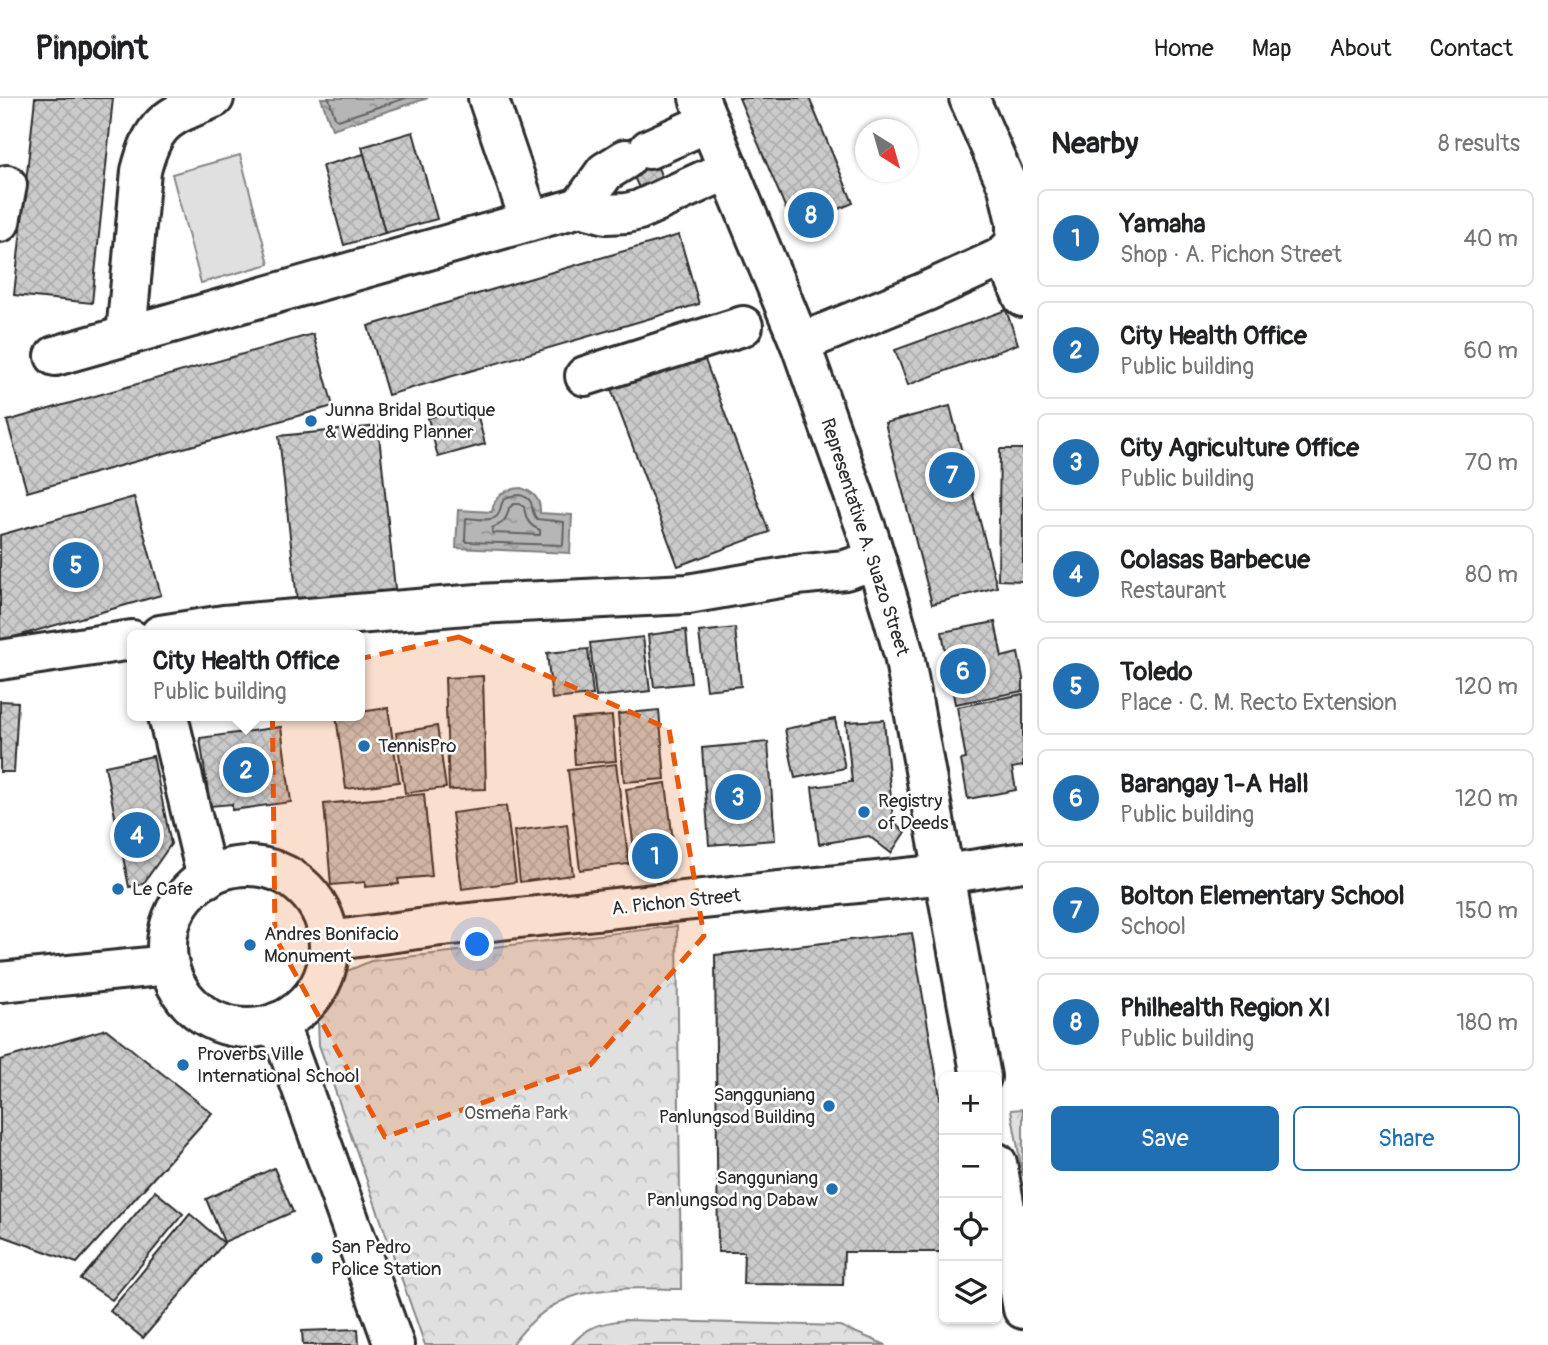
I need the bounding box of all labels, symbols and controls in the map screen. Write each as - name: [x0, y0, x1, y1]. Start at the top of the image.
- text: Pinpoint: [35, 28, 148, 69]
- text: Home: [1153, 34, 1214, 63]
- text: Map: [1252, 34, 1292, 63]
- text: About: [1330, 34, 1392, 63]
- text: Contact: [1430, 34, 1513, 63]
- north arrow: [855, 119, 918, 182]
- text: Nearby: [1051, 125, 1138, 162]
- text: 8 results: [1438, 129, 1520, 158]
- pin: 8: [788, 189, 834, 241]
- text: Yamaha: [1120, 208, 1206, 240]
- text: 1: [1072, 224, 1081, 253]
- text: 40 m: [1464, 224, 1518, 253]
- text: Shop · A. Pichon Street: [1120, 240, 1342, 269]
- text: City Health Office: [1120, 320, 1307, 352]
- text: 2: [1070, 336, 1082, 365]
- text: 60 m: [1463, 336, 1518, 365]
- text: Public building: [1120, 352, 1254, 381]
- place label: Junna Bridal Boutique & Wedding Planner: [325, 398, 496, 444]
- marker: Junna Bridal Boutique & Wedding Planner: [303, 413, 319, 429]
- street label: Representative A. Suazo Street: [815, 415, 915, 659]
- text: City Agriculture Office: [1120, 432, 1359, 464]
- text: 3: [1070, 448, 1082, 477]
- text: 70 m: [1465, 448, 1518, 477]
- pin: 7: [929, 449, 975, 501]
- text: Public building: [1120, 464, 1254, 493]
- pin: 5: [53, 539, 99, 591]
- text: Colasas Barbecue: [1120, 544, 1310, 576]
- text: 4: [1069, 560, 1083, 589]
- text: 80 m: [1465, 560, 1518, 589]
- text: Restaurant: [1120, 576, 1226, 605]
- popup: [127, 630, 365, 721]
- text: City Health Office: [153, 645, 339, 677]
- pin: 6: [940, 645, 986, 697]
- text: Toledo: [1120, 656, 1192, 688]
- text: 5: [1070, 672, 1082, 701]
- text: 120 m: [1455, 672, 1518, 701]
- text: Public building: [153, 677, 287, 706]
- text: Place · C. M. Recto Extension: [1120, 688, 1397, 717]
- place label: TennisPro: [378, 734, 457, 758]
- marker: TennisPro: [356, 738, 372, 754]
- pin: 2: [223, 744, 269, 796]
- text: Barangay 1-A Hall: [1120, 768, 1309, 800]
- pin: 3: [715, 771, 761, 823]
- text: 6: [1069, 784, 1083, 813]
- text: 120 m: [1455, 784, 1518, 813]
- place label: Registry of Deeds: [878, 789, 949, 835]
- text: Public building: [1120, 800, 1254, 829]
- marker: Registry of Deeds: [856, 804, 872, 820]
- pin: 4: [114, 809, 160, 861]
- pin: 1: [632, 830, 678, 882]
- place label: Le Cafe: [132, 877, 193, 901]
- text: Bolton Elementary School: [1120, 880, 1405, 912]
- marker: Le Cafe: [110, 881, 126, 897]
- street label: A. Pichon Street: [610, 883, 742, 921]
- text: 7: [1070, 896, 1082, 925]
- text: 150 m: [1455, 896, 1518, 925]
- text: School: [1120, 912, 1186, 941]
- place label: Andres Bonifacio Monument: [264, 922, 399, 968]
- your location: [460, 927, 494, 961]
- marker: Andres Bonifacio Monument: [242, 937, 258, 953]
- text: Philhealth Region XI: [1120, 992, 1331, 1024]
- text: 8: [1070, 1008, 1082, 1037]
- text: 180 m: [1456, 1008, 1518, 1037]
- text: Public building: [1120, 1024, 1254, 1053]
- place label: Proverbs Ville International School: [197, 1042, 360, 1088]
- marker: Proverbs Ville International School: [175, 1057, 191, 1073]
- map controls: [939, 1072, 1002, 1324]
- button: +: [939, 1072, 1002, 1135]
- place label: Sangguniang Panlungsod Building: [659, 1083, 815, 1129]
- marker: Sangguniang Panlungsod Building: [821, 1098, 837, 1114]
- park label: Osmeña Park: [464, 1101, 568, 1125]
- button: Save: [1051, 1106, 1279, 1171]
- button: Share: [1293, 1106, 1520, 1171]
- button: −: [939, 1135, 1002, 1198]
- place label: Sangguniang Panlungsod ng Dabaw: [647, 1166, 818, 1212]
- marker: Sangguniang Panlungsod ng Dabaw: [824, 1181, 840, 1197]
- button: locate: [939, 1198, 1002, 1261]
- place label: San Pedro Police Station: [331, 1235, 442, 1281]
- marker: San Pedro Police Station: [309, 1250, 325, 1266]
- button: layers: [939, 1261, 1002, 1324]

